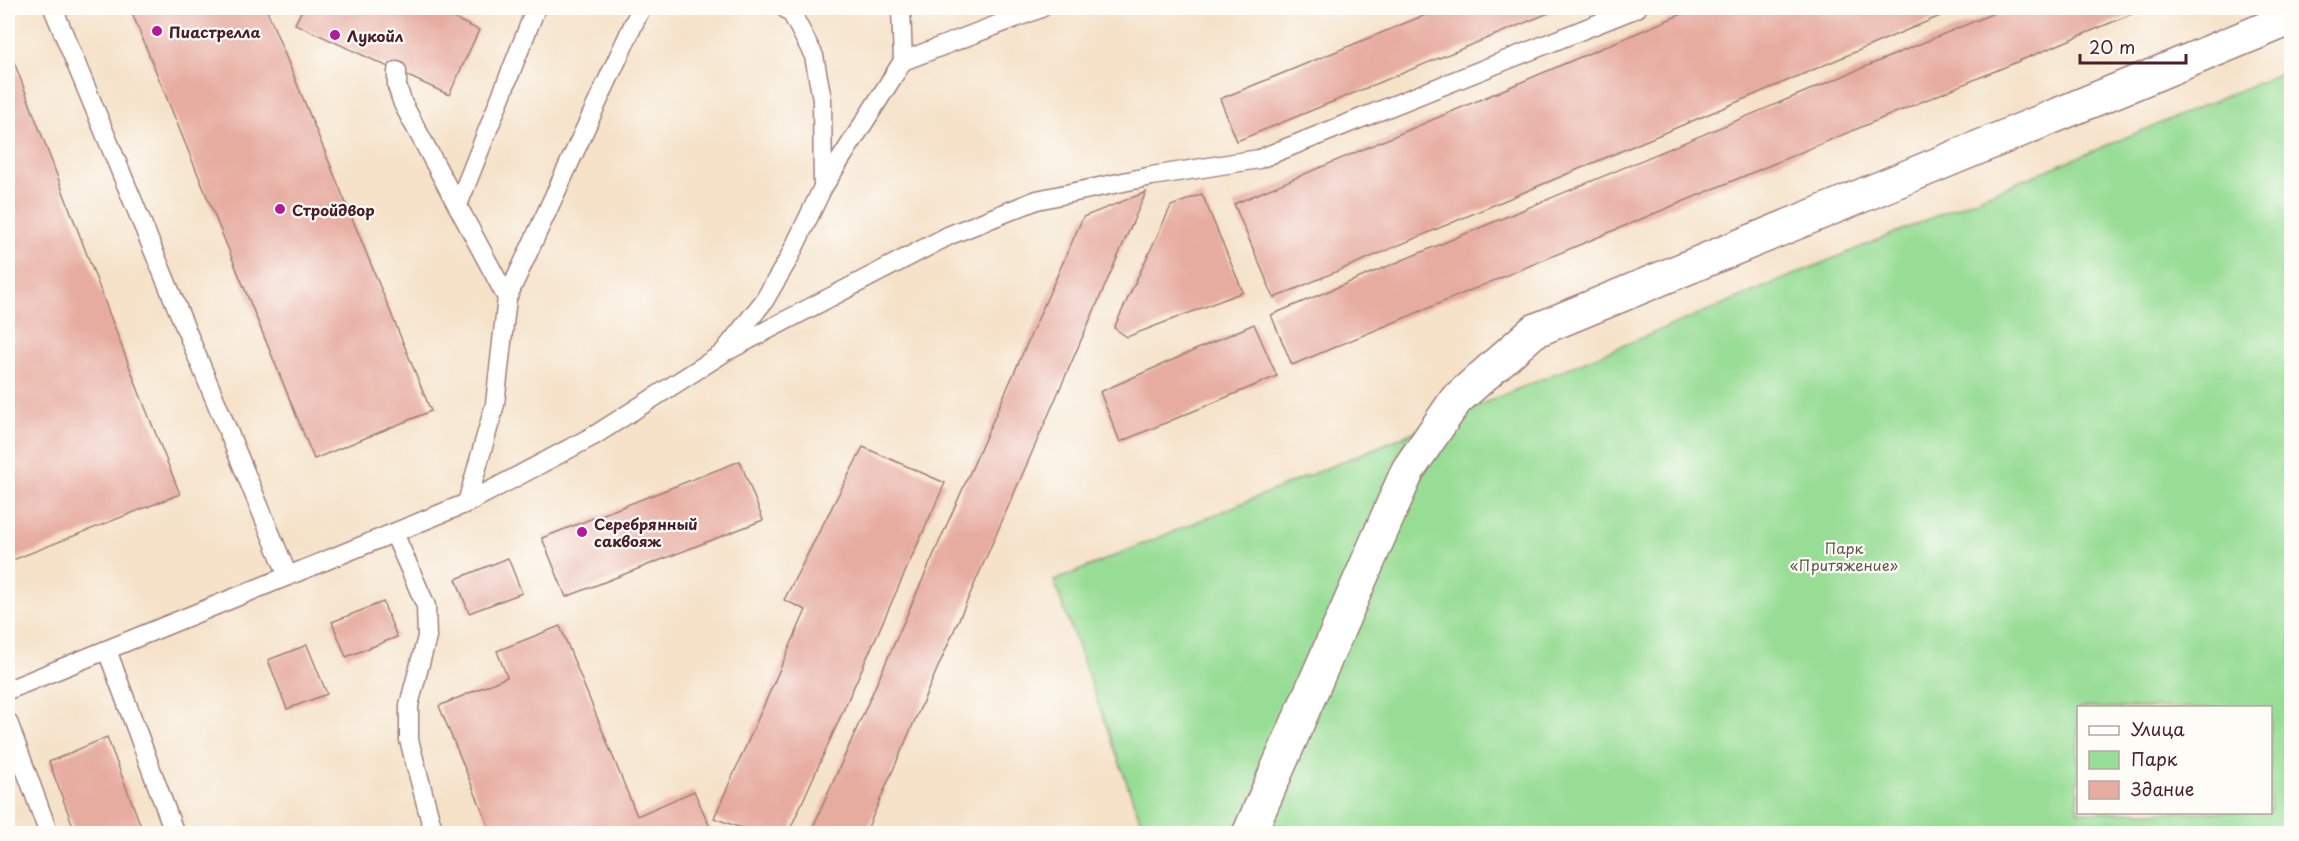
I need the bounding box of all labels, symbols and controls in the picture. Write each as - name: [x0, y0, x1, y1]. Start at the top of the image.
- place label: Пиастрелла: [169, 20, 261, 43]
- marker: Пиастрелла: [150, 24, 164, 38]
- place label: Лукойл: [347, 24, 403, 47]
- scale bar: [2080, 27, 2186, 65]
- marker: Лукойл: [328, 28, 342, 42]
- text: 20 m: [2089, 33, 2135, 60]
- place label: Стройдвор: [292, 198, 375, 221]
- marker: Стройдвор: [273, 202, 287, 216]
- place label: Серебрянный саквояж: [594, 512, 698, 552]
- marker: Серебрянный саквояж: [575, 525, 589, 539]
- park label: Парк «Притяжение»: [1790, 536, 1899, 576]
- legend: [2077, 706, 2272, 814]
- text: Улица: [2131, 715, 2185, 742]
- text: Парк: [2131, 745, 2178, 772]
- text: Здание: [2131, 775, 2194, 802]

